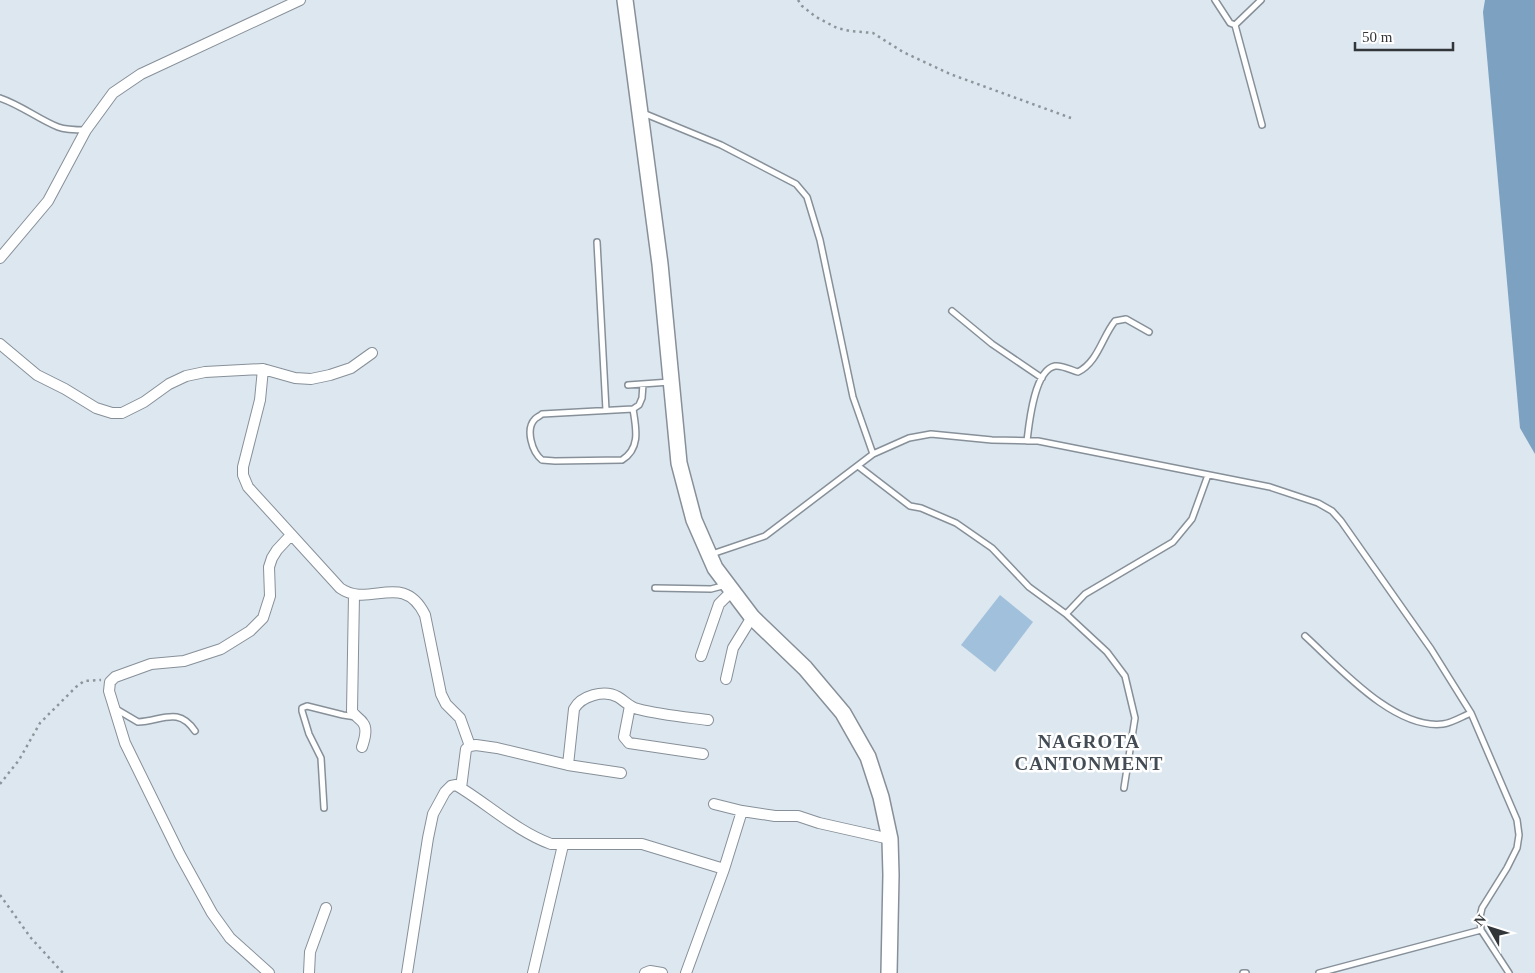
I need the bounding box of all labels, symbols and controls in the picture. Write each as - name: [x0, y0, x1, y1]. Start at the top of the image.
- scale bar: [1355, 20, 1452, 52]
- text: 50 m: [1362, 29, 1393, 45]
- district label: NAGROTA CANTONMENT: [1015, 731, 1164, 774]
- north arrow: [1465, 903, 1515, 953]
- text: N: [1471, 911, 1489, 929]

